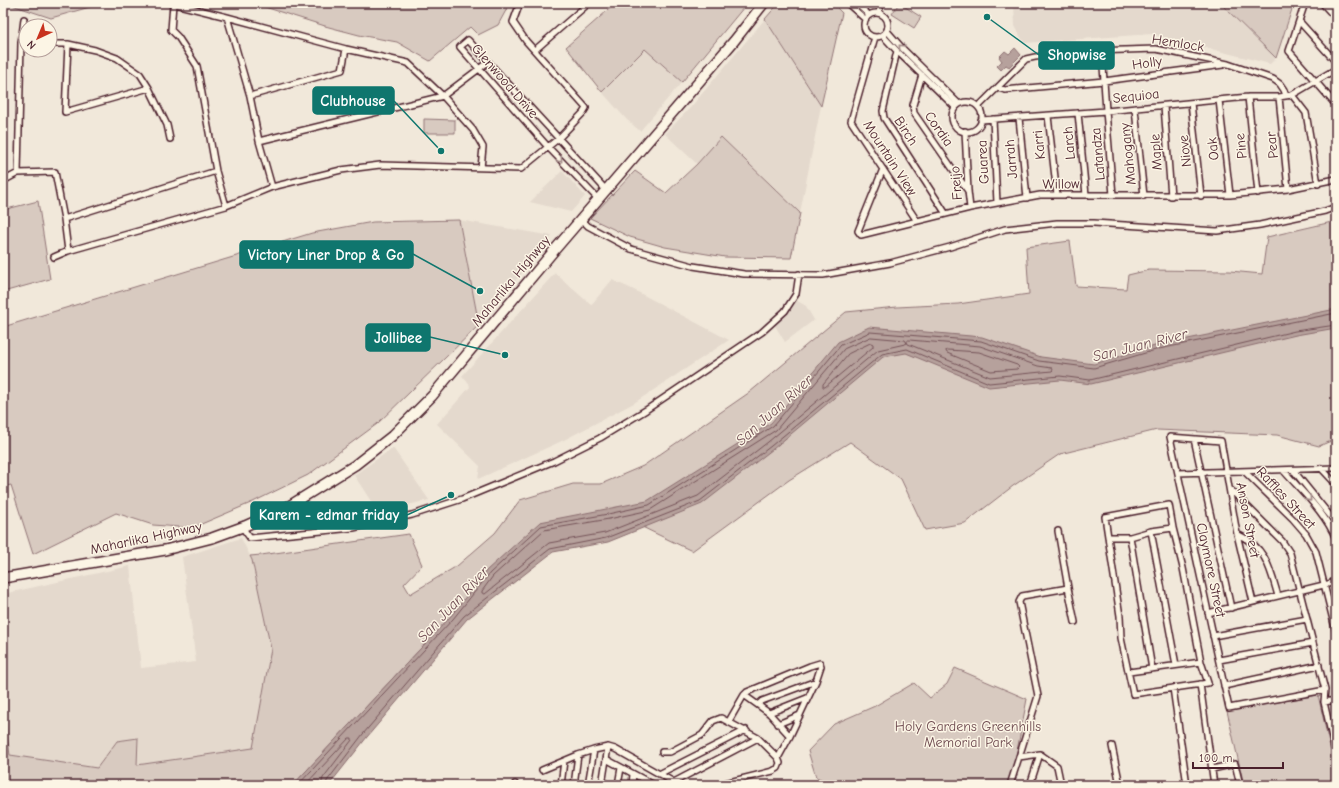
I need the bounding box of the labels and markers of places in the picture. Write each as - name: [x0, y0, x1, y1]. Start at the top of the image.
- callout: Shopwise: [1039, 42, 1114, 69]
- callout: Clubhouse: [313, 87, 394, 114]
- callout: Victory Liner Drop & Go: [240, 241, 413, 268]
- callout: Jollibee: [366, 324, 430, 351]
- callout: Karem - edmar friday: [251, 502, 407, 529]

